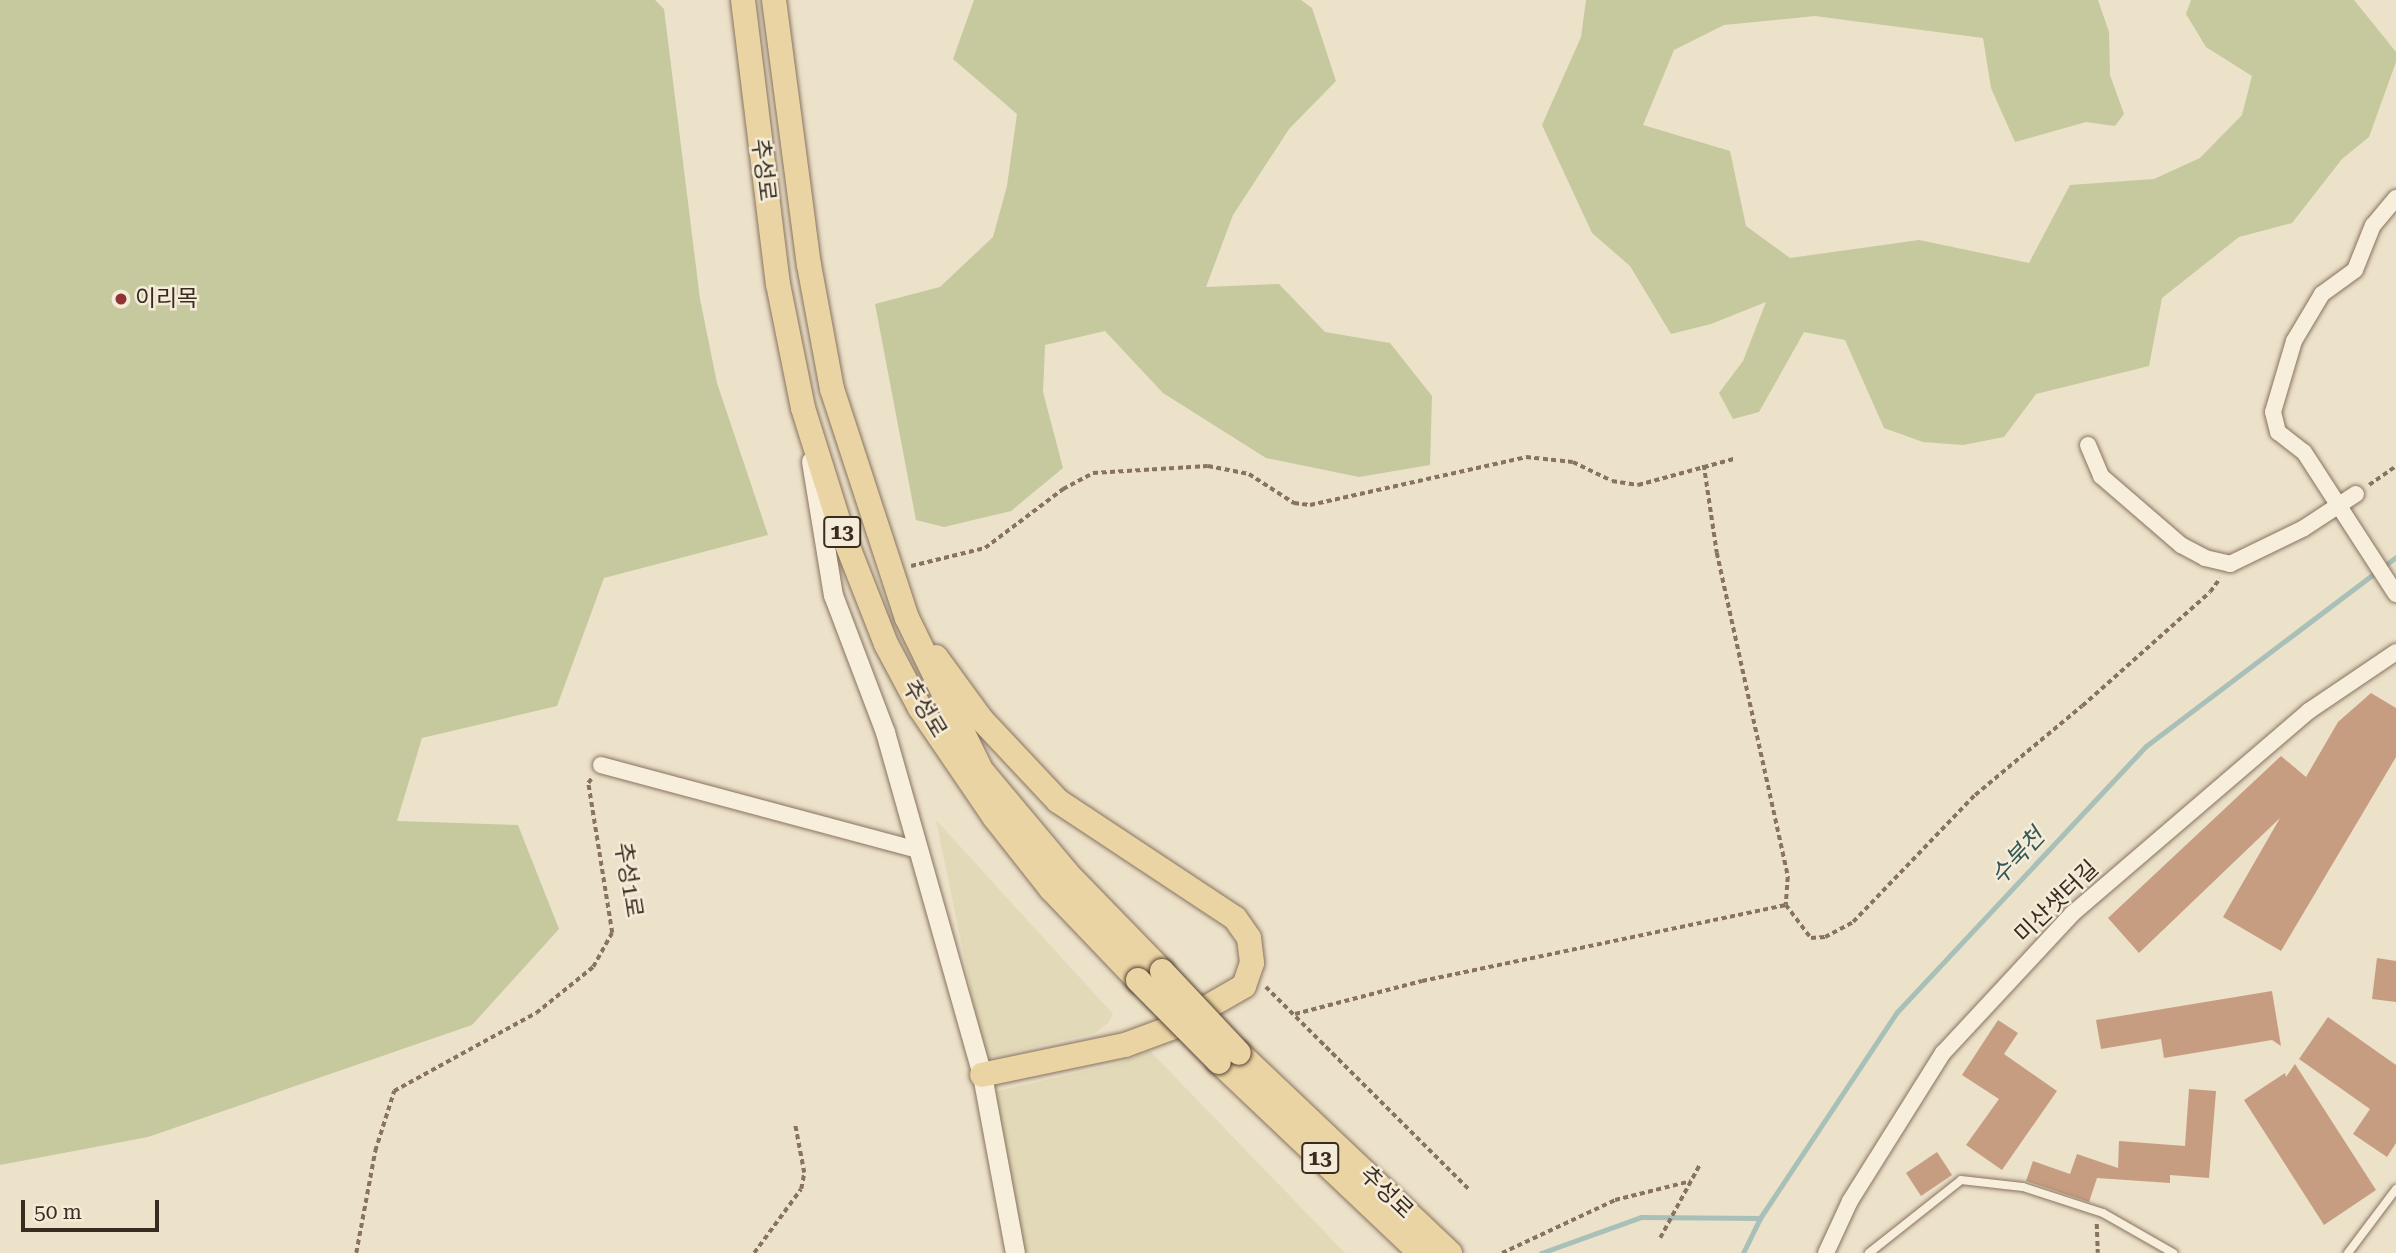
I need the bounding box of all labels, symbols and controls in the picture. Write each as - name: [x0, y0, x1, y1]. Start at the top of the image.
- street label: 추성로: [745, 137, 781, 203]
- place label: 이리목: [135, 285, 198, 313]
- marker: 이리목: [113, 291, 129, 307]
- road number: 13: [823, 514, 861, 550]
- street label: 추성로: [896, 675, 952, 743]
- water label: 수북천: [1985, 823, 2051, 891]
- street label: 추성1로: [608, 840, 648, 920]
- street label: 미산샛터길: [2009, 855, 2105, 949]
- road number: 13: [1301, 1140, 1339, 1176]
- street label: 추성로: [1354, 1161, 1418, 1225]
- scale bar: [24, 1186, 163, 1230]
- text: 50 m: [34, 1200, 82, 1224]

